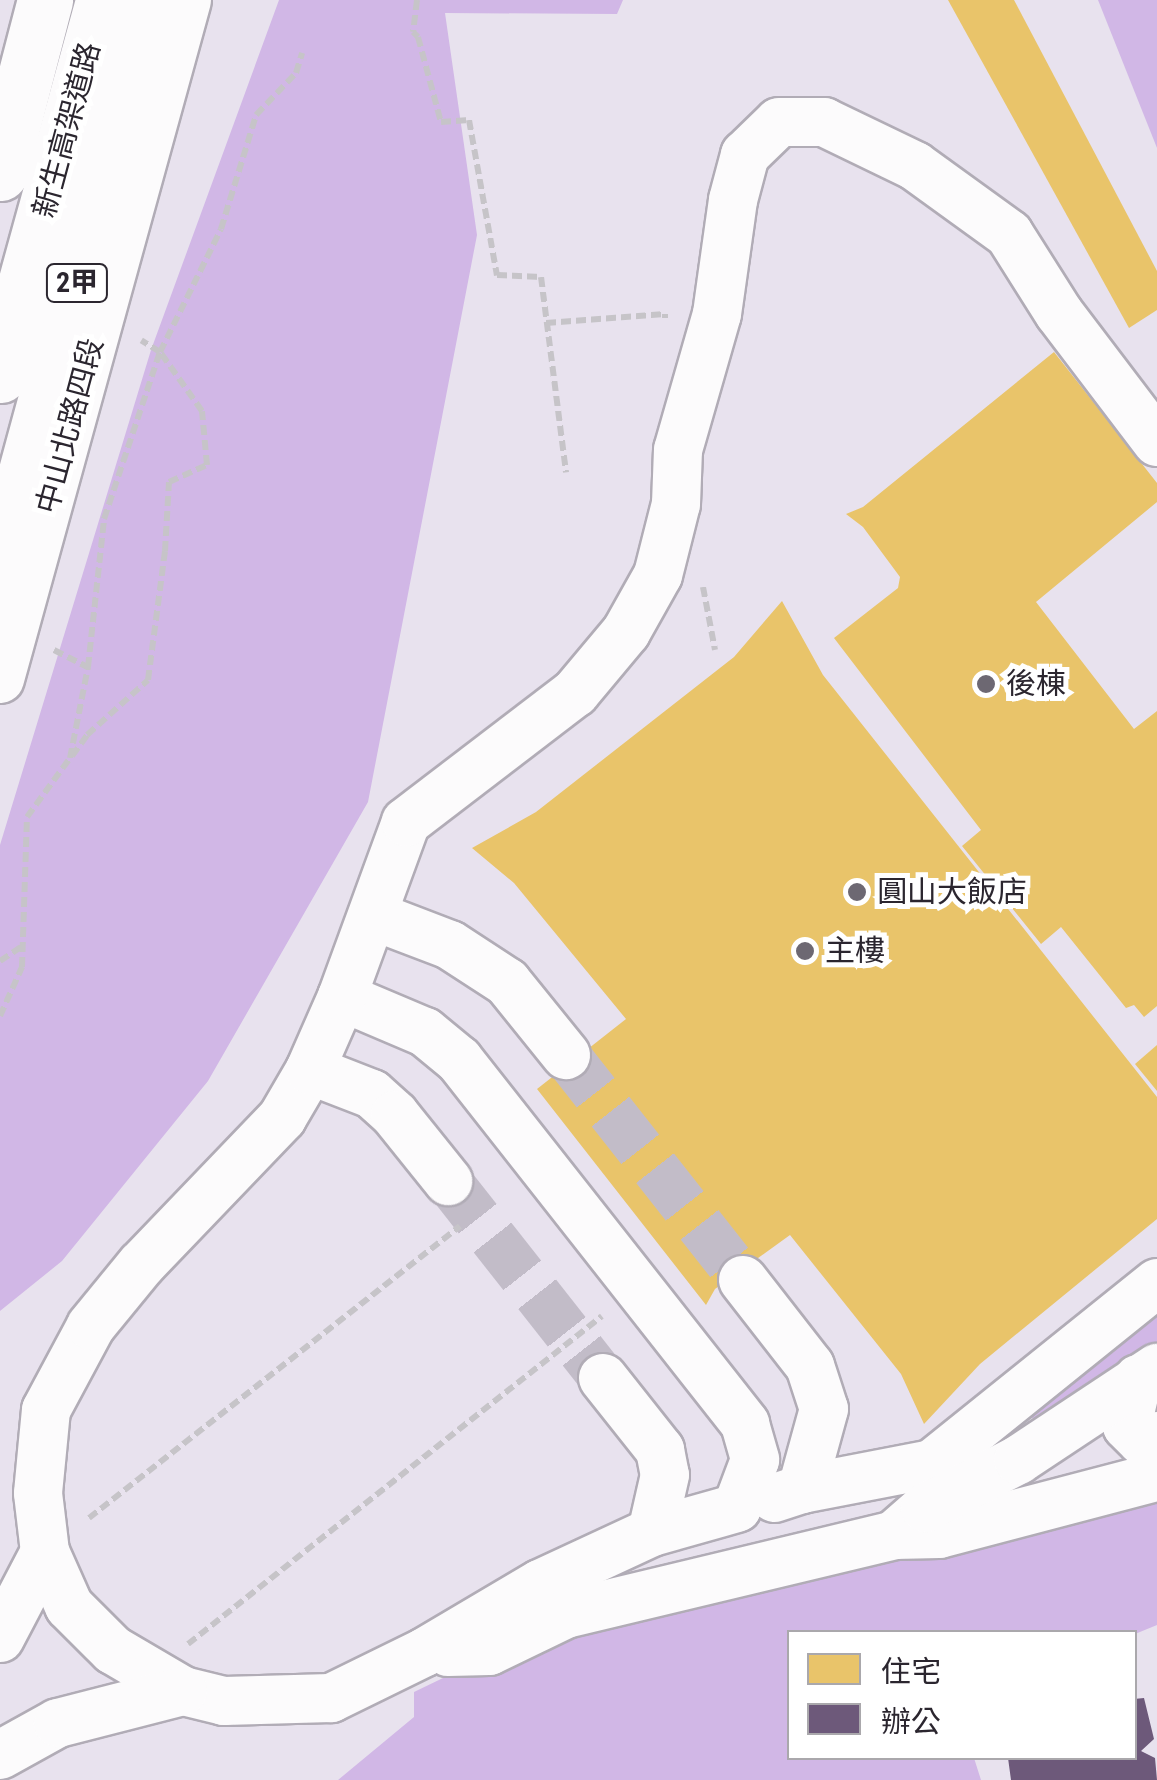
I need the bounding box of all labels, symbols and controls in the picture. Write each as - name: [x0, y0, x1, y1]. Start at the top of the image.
- street label: 新生高架道路: [26, 38, 108, 222]
- road number: 2甲: [44, 260, 110, 306]
- street label: 中山北路四段: [29, 334, 111, 518]
- place label: 後棟: [1006, 666, 1066, 702]
- marker: 後棟: [975, 673, 997, 695]
- place label: 圓山大飯店: [877, 874, 1027, 910]
- marker: 圓山大飯店: [846, 881, 868, 903]
- place label: 主樓: [825, 933, 885, 969]
- marker: 主樓: [794, 940, 816, 962]
- legend: [787, 1630, 1137, 1760]
- text: 住宅: [881, 1654, 941, 1689]
- text: 辦公: [881, 1704, 941, 1739]

